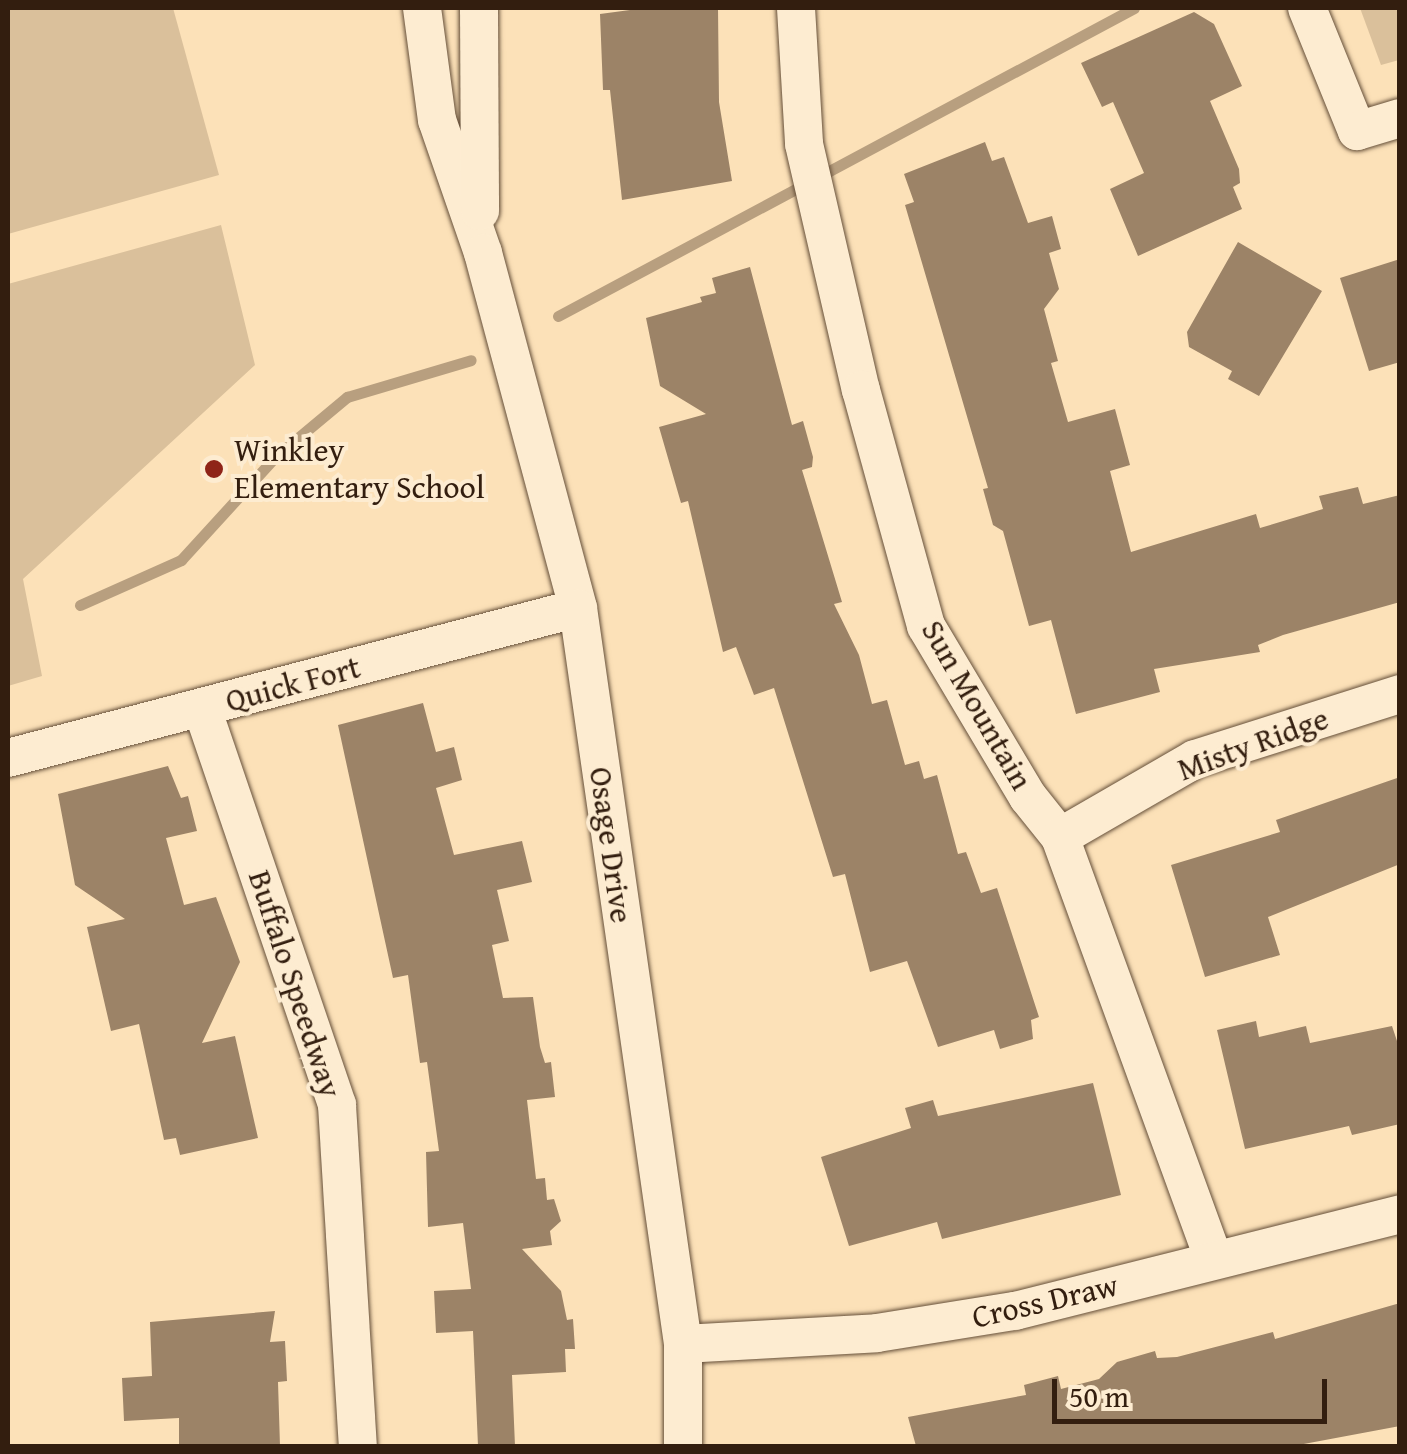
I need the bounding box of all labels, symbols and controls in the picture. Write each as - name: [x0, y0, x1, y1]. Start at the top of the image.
- place label: Winkley Elementary School: [234, 432, 485, 507]
- marker: Winkley Elementary School: [203, 458, 225, 480]
- street label: Sun Mountain: [913, 613, 1041, 797]
- street label: Quick Fort: [221, 648, 365, 720]
- street label: Misty Ridge: [1172, 699, 1334, 789]
- street label: Osage Drive: [581, 765, 641, 925]
- street label: Buffalo Speedway: [240, 865, 350, 1103]
- street label: Cross Draw: [968, 1266, 1122, 1336]
- scale bar: [1057, 1359, 1332, 1421]
- text: 50 m: [1069, 1374, 1129, 1418]

